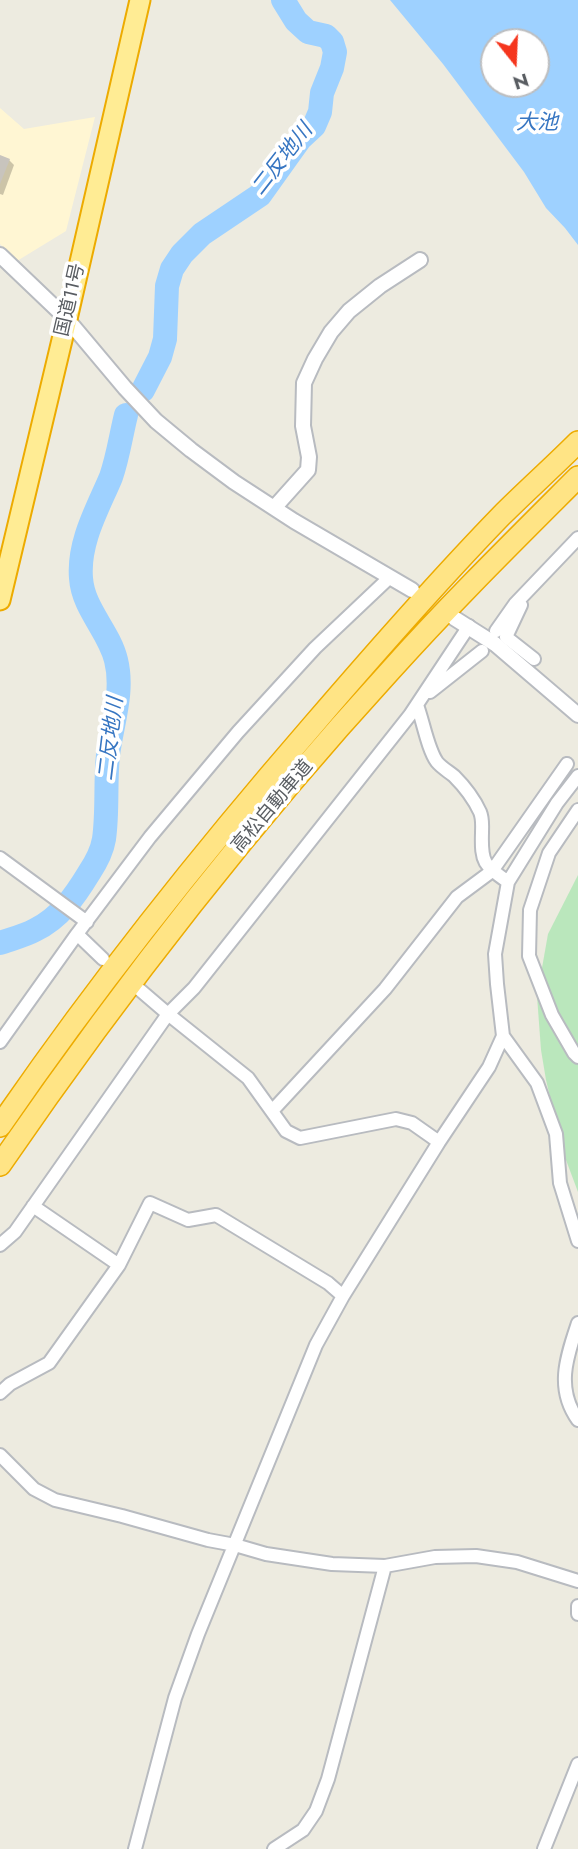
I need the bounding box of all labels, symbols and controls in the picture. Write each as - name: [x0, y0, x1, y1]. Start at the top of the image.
- north arrow: [480, 28, 550, 98]
- text: N: [510, 66, 532, 97]
- water label: 大池: [516, 111, 558, 137]
- water label: 二反地川: [247, 119, 319, 201]
- street label: 国道11号: [52, 261, 90, 339]
- water label: 二反地川: [94, 696, 130, 782]
- street label: 高松自動車道: [228, 756, 318, 858]

